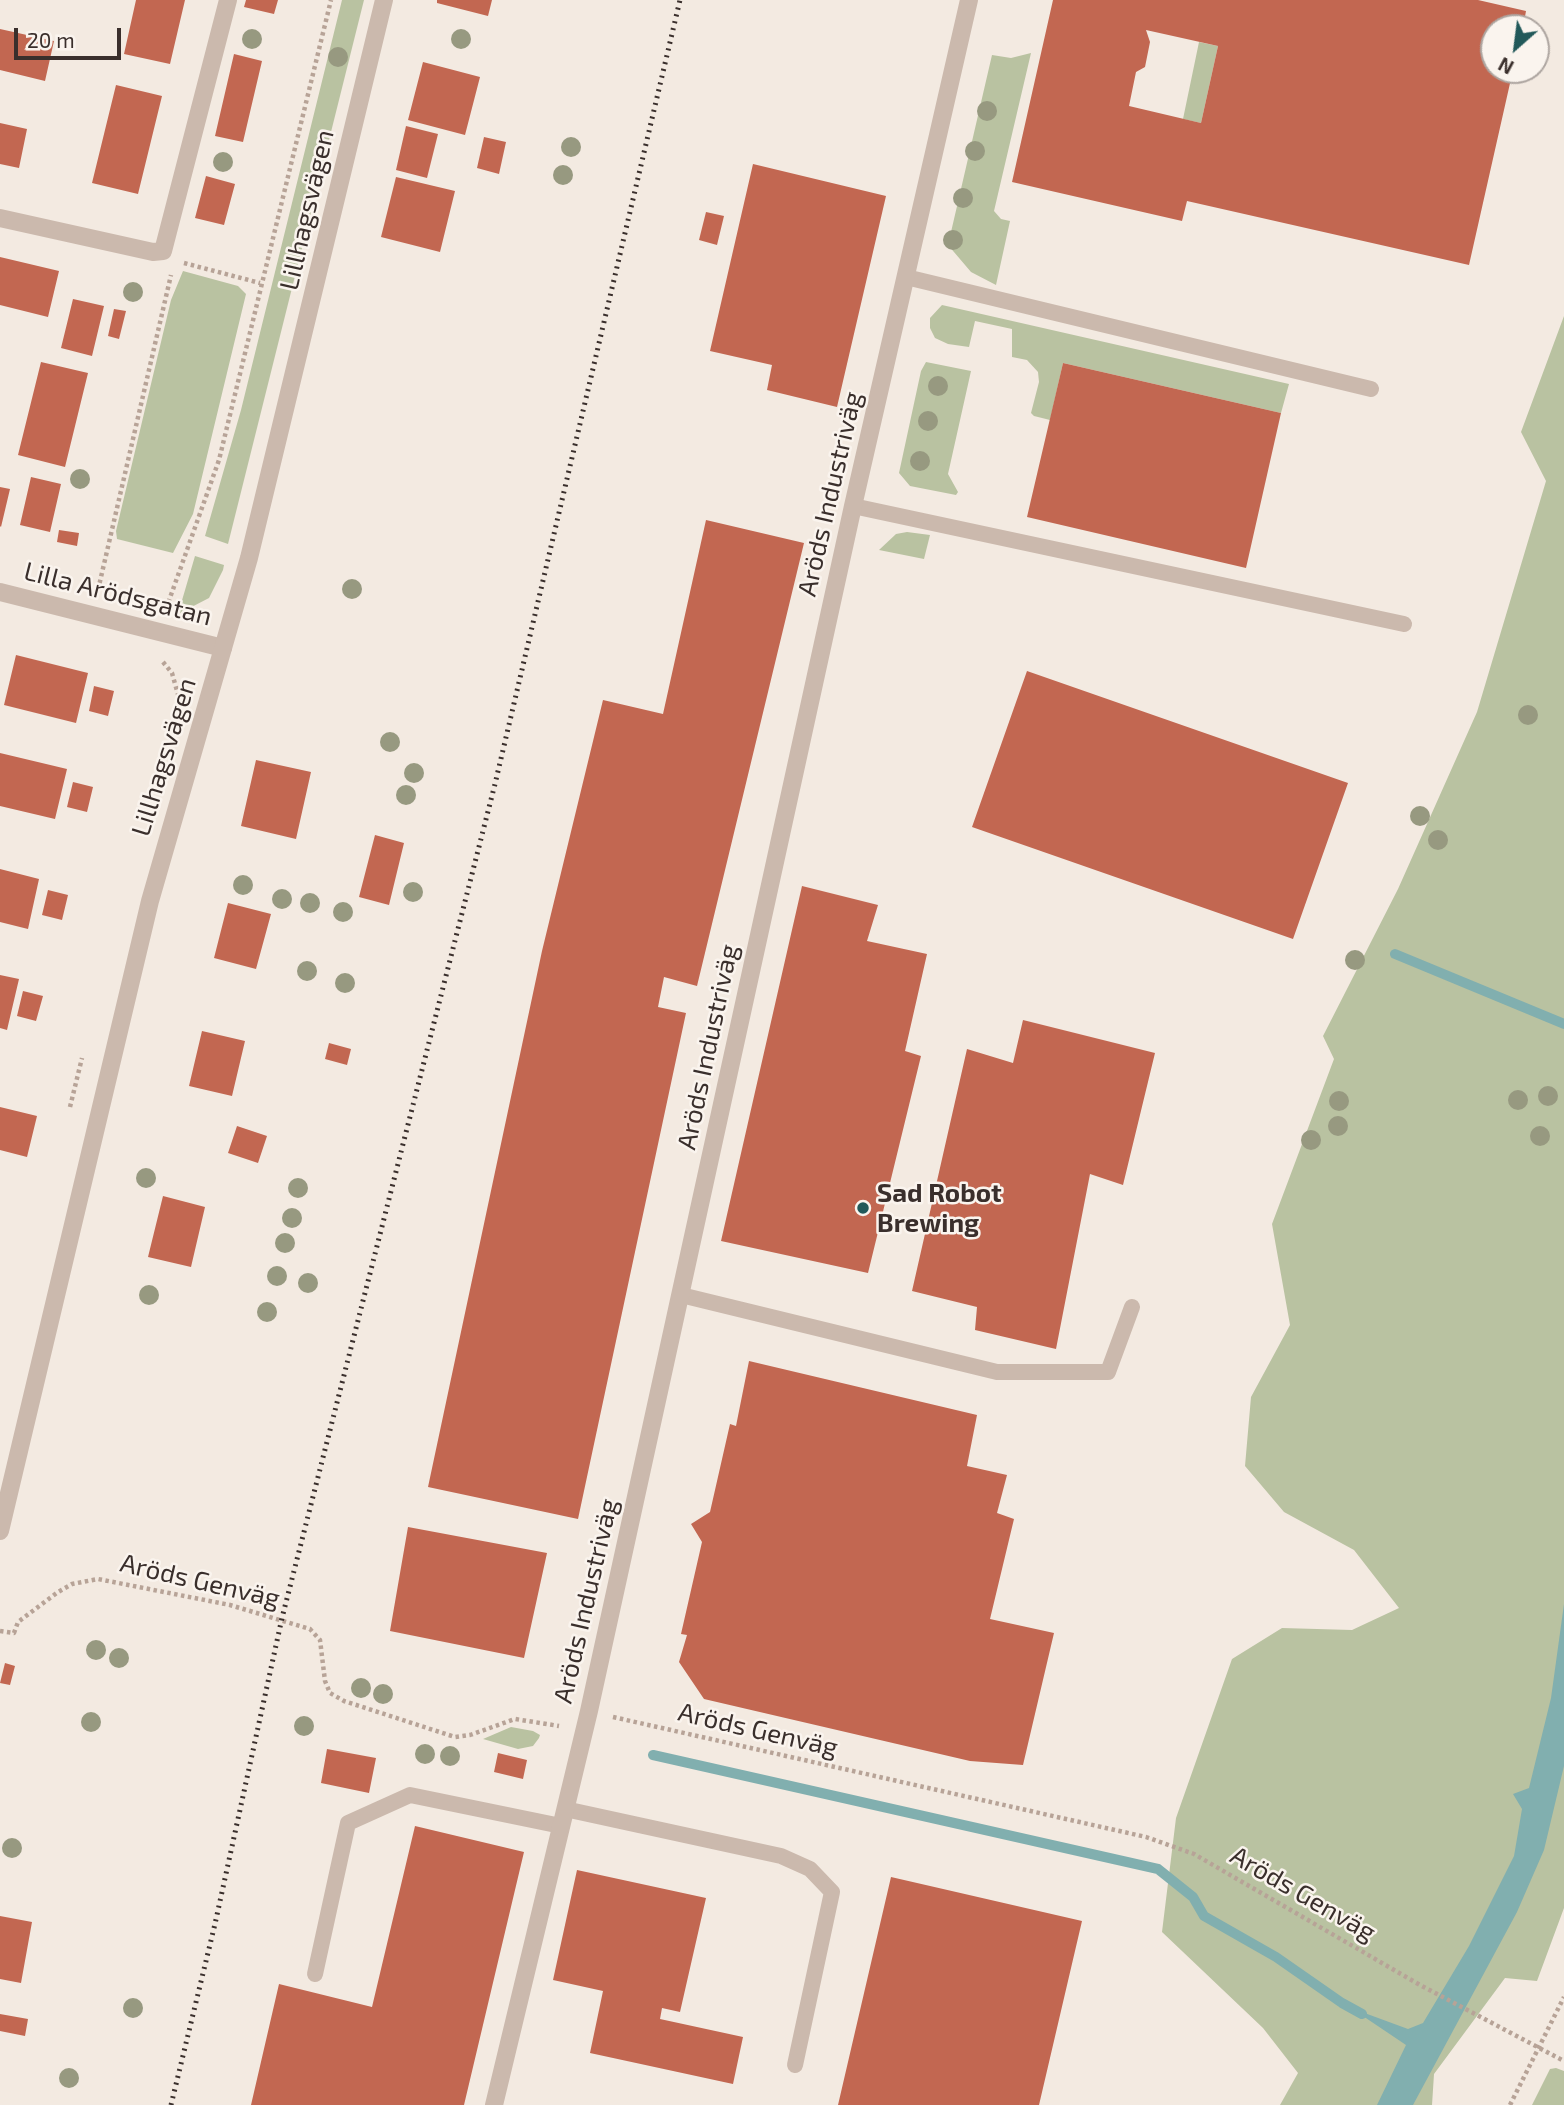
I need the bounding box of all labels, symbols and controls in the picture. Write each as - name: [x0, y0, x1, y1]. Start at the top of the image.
- scale bar: [18, 14, 124, 58]
- north arrow: [1480, 14, 1550, 84]
- text: 20 m: [27, 27, 75, 52]
- text: N: [1494, 53, 1517, 80]
- street label: Lillhagsvägen: [273, 127, 341, 293]
- street label: Aröds Industriväg: [791, 389, 869, 599]
- street label: Lilla Arödsgatan: [21, 556, 215, 632]
- street label: Lillhagsvägen: [125, 674, 203, 840]
- street label: Aröds Industriväg: [671, 942, 745, 1152]
- place label: Sad Robot Brewing: [877, 1177, 1002, 1238]
- marker: Sad Robot Brewing: [855, 1200, 871, 1216]
- street label: Aröds Industriväg: [547, 1496, 625, 1706]
- street label: Aröds Genväg: [117, 1547, 283, 1615]
- street label: Aröds Genväg: [675, 1696, 841, 1764]
- street label: Aröds Genväg: [1225, 1840, 1381, 1948]

